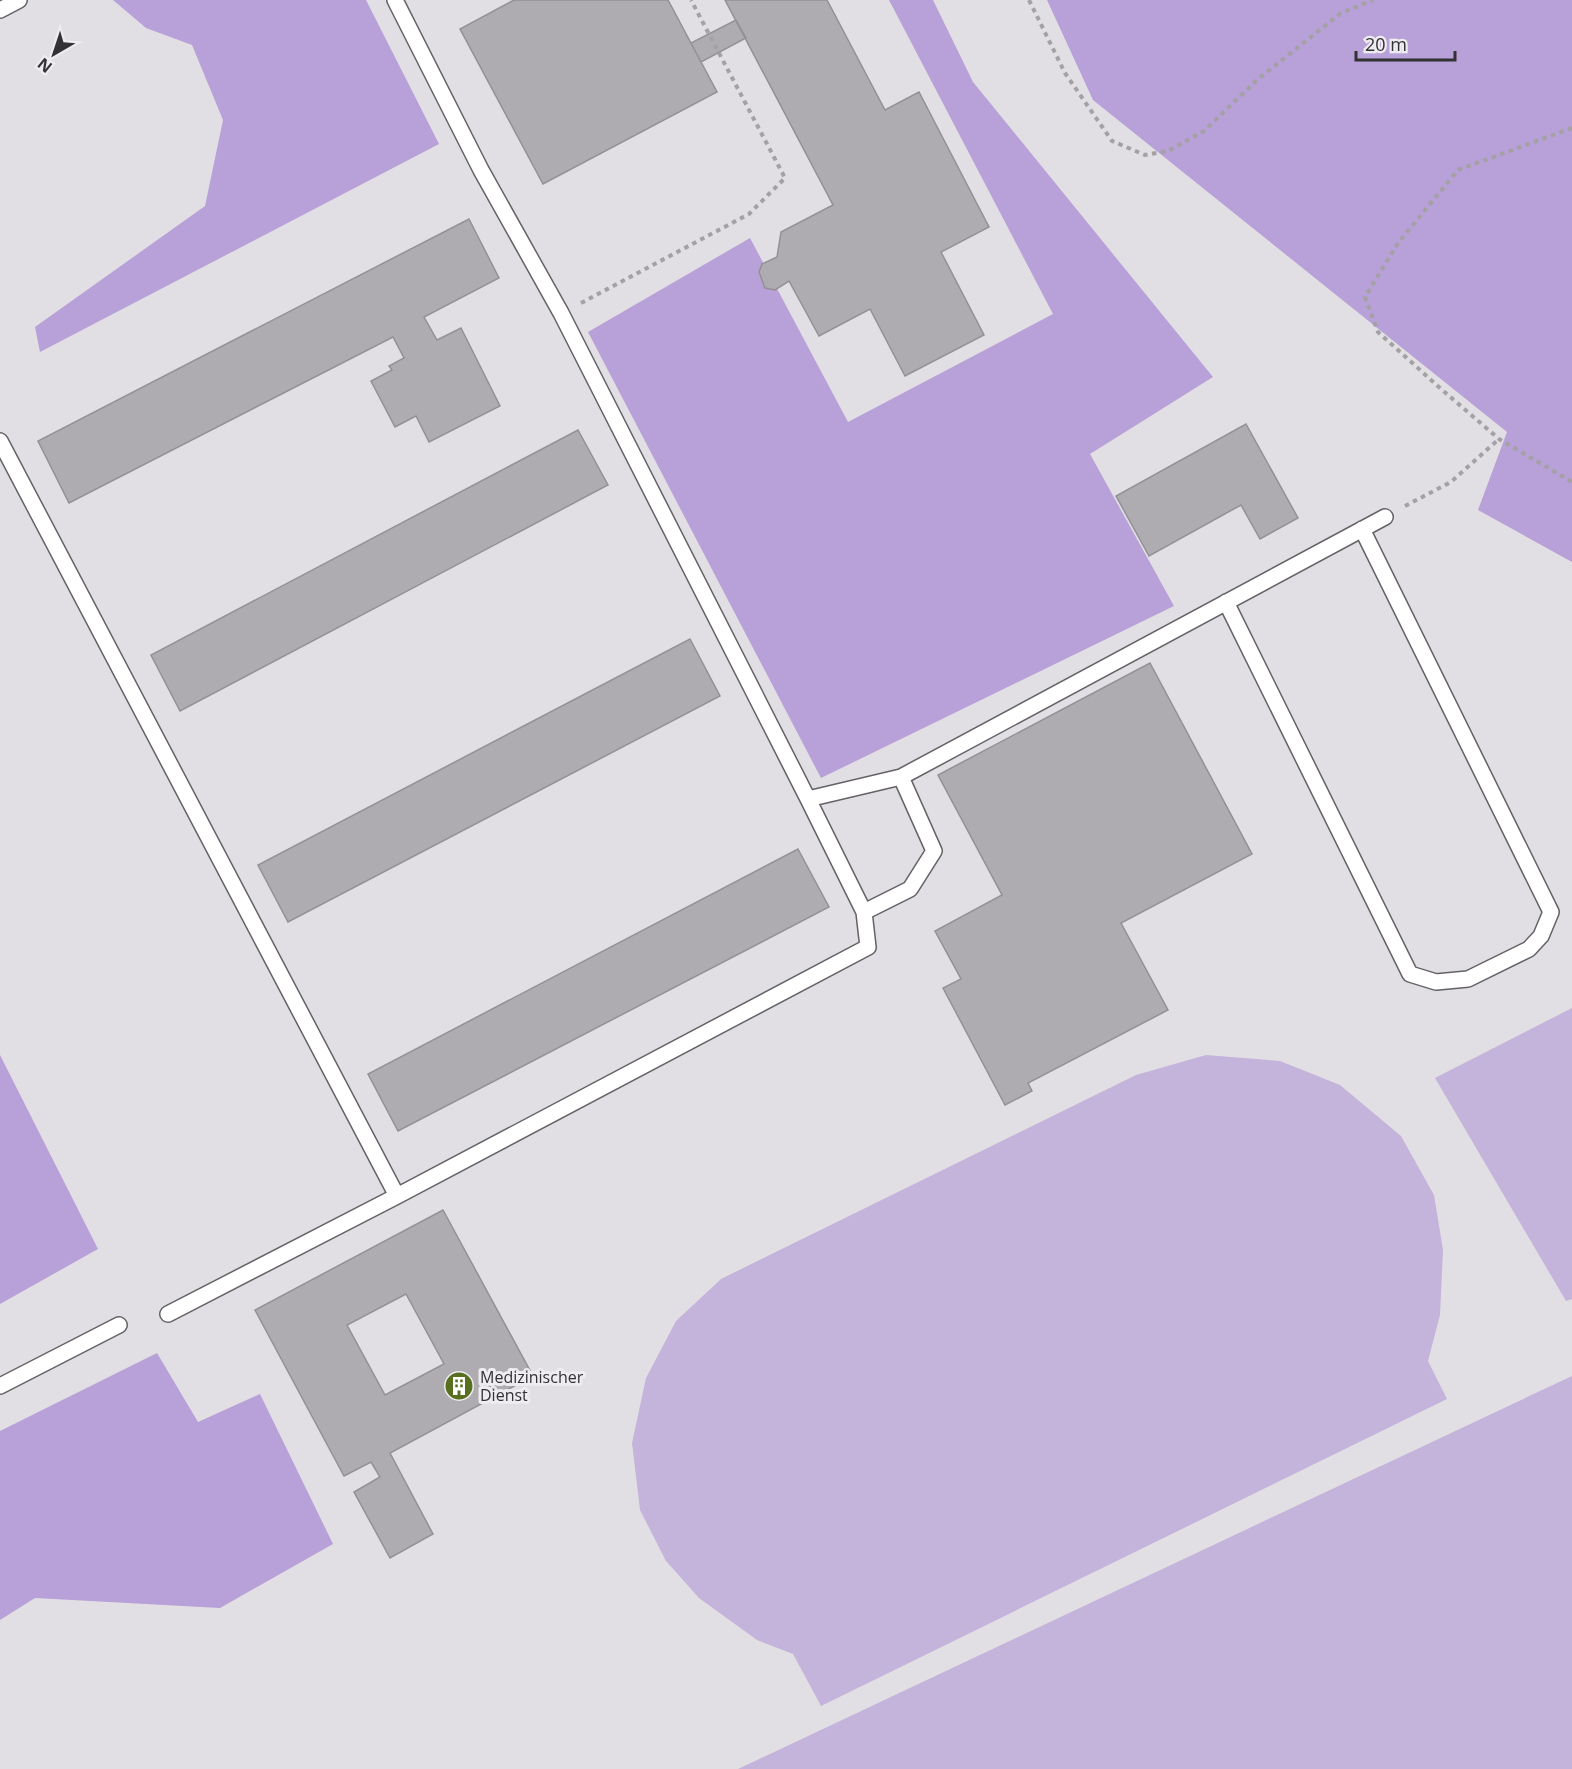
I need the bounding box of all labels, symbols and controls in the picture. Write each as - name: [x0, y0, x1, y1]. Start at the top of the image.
- north arrow: [24, 24, 84, 84]
- scale bar: [1356, 24, 1455, 62]
- text: 20 m: [1365, 32, 1407, 56]
- text: N: [33, 53, 57, 78]
- place label: Medizinischer Dienst: [480, 1366, 584, 1406]
- building icon: Medizinischer Dienst: [443, 1370, 475, 1402]

